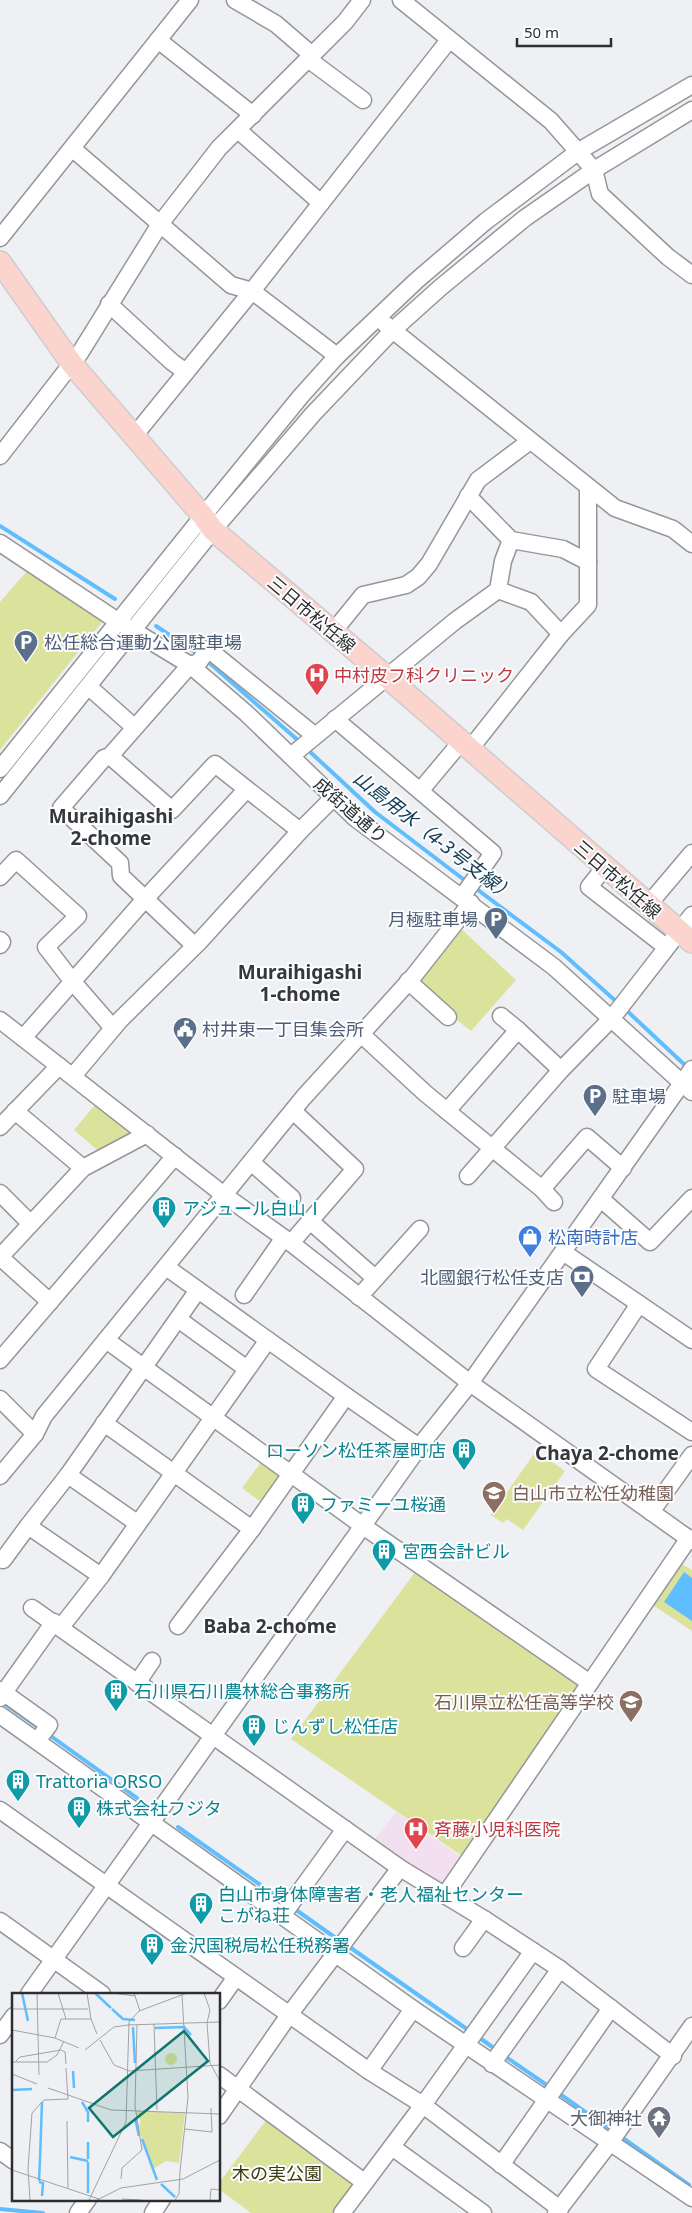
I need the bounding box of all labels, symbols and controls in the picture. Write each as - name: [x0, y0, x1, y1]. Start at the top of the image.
- scale bar: [517, 15, 611, 47]
- text: 50 m: [524, 22, 559, 42]
- street label: 三日市松任線: [263, 570, 361, 658]
- parking icon: 松任総合運動公園駐車場: [13, 629, 39, 663]
- place label: 松任総合運動公園駐車場: [44, 630, 242, 654]
- hospital icon: 中村皮フ科クリニック: [304, 662, 330, 696]
- place label: 中村皮フ科クリニック: [334, 663, 514, 687]
- water label: 山島用水（4-3号支線）: [348, 765, 520, 907]
- street label: 成街道通り: [309, 771, 393, 849]
- district label: Muraihigashi 2-chome: [49, 803, 173, 851]
- street label: 三日市松任線: [569, 835, 667, 923]
- parking icon: 月極駐車場: [483, 906, 509, 940]
- place label: 月極駐車場: [388, 907, 478, 931]
- district label: Muraihigashi 1-chome: [238, 959, 362, 1007]
- public building icon: 村井東一丁目集会所: [172, 1016, 198, 1050]
- place label: 村井東一丁目集会所: [202, 1017, 364, 1041]
- parking icon: 駐車場: [582, 1083, 608, 1117]
- place label: 駐車場: [612, 1084, 666, 1108]
- building icon: アジュール白山Ⅰ: [151, 1195, 177, 1229]
- place label: アジュール白山Ⅰ: [182, 1196, 324, 1220]
- shop icon: 松南時計店: [517, 1224, 543, 1258]
- place label: 松南時計店: [548, 1225, 638, 1249]
- bank icon: 北國銀行松任支店: [569, 1264, 595, 1298]
- place label: 北國銀行松任支店: [420, 1265, 564, 1289]
- building icon: ローソン松任茶屋町店: [451, 1437, 477, 1471]
- place label: ローソン松任茶屋町店: [266, 1438, 446, 1462]
- district label: Chaya 2-chome: [535, 1440, 679, 1466]
- school or university icon: 白山市立松任幼稚園: [481, 1480, 507, 1514]
- place label: 白山市立松任幼稚園: [512, 1481, 674, 1505]
- building icon: ファミーユ桜通: [290, 1491, 316, 1525]
- place label: ファミーユ桜通: [320, 1492, 446, 1516]
- building icon: 宮西会計ビル: [371, 1538, 397, 1572]
- place label: 宮西会計ビル: [402, 1539, 510, 1563]
- district label: Baba 2-chome: [203, 1613, 337, 1639]
- building icon: 石川県石川農林総合事務所: [103, 1678, 129, 1712]
- place label: 石川県石川農林総合事務所: [134, 1679, 350, 1703]
- school or university icon: 石川県立松任高等学校: [618, 1689, 644, 1723]
- place label: 石川県立松任高等学校: [434, 1690, 614, 1714]
- building icon: じんずし松任店: [241, 1713, 267, 1747]
- place label: じんずし松任店: [272, 1714, 398, 1738]
- building icon: Trattoria ORSO: [5, 1768, 31, 1802]
- place label: Trattoria ORSO: [36, 1769, 162, 1793]
- building icon: 株式会社フジタ: [66, 1795, 92, 1829]
- place label: 株式会社フジタ: [96, 1796, 222, 1820]
- hospital icon: 斉藤小児科医院: [403, 1816, 429, 1850]
- place label: 斉藤小児科医院: [434, 1817, 560, 1841]
- place label: 白山市身体障害者・老人福祉センター こがね荘: [218, 1882, 524, 1927]
- building icon: 白山市身体障害者・老人福祉センター こがね荘: [188, 1891, 214, 1925]
- building icon: 金沢国税局松任税務署: [139, 1932, 165, 1966]
- place label: 金沢国税局松任税務署: [170, 1933, 350, 1957]
- inset map: [12, 1993, 220, 2200]
- temple icon: 大御神社: [646, 2105, 672, 2139]
- place label: 大御神社: [570, 2106, 642, 2130]
- park label: 木の実公園: [232, 2161, 322, 2185]

